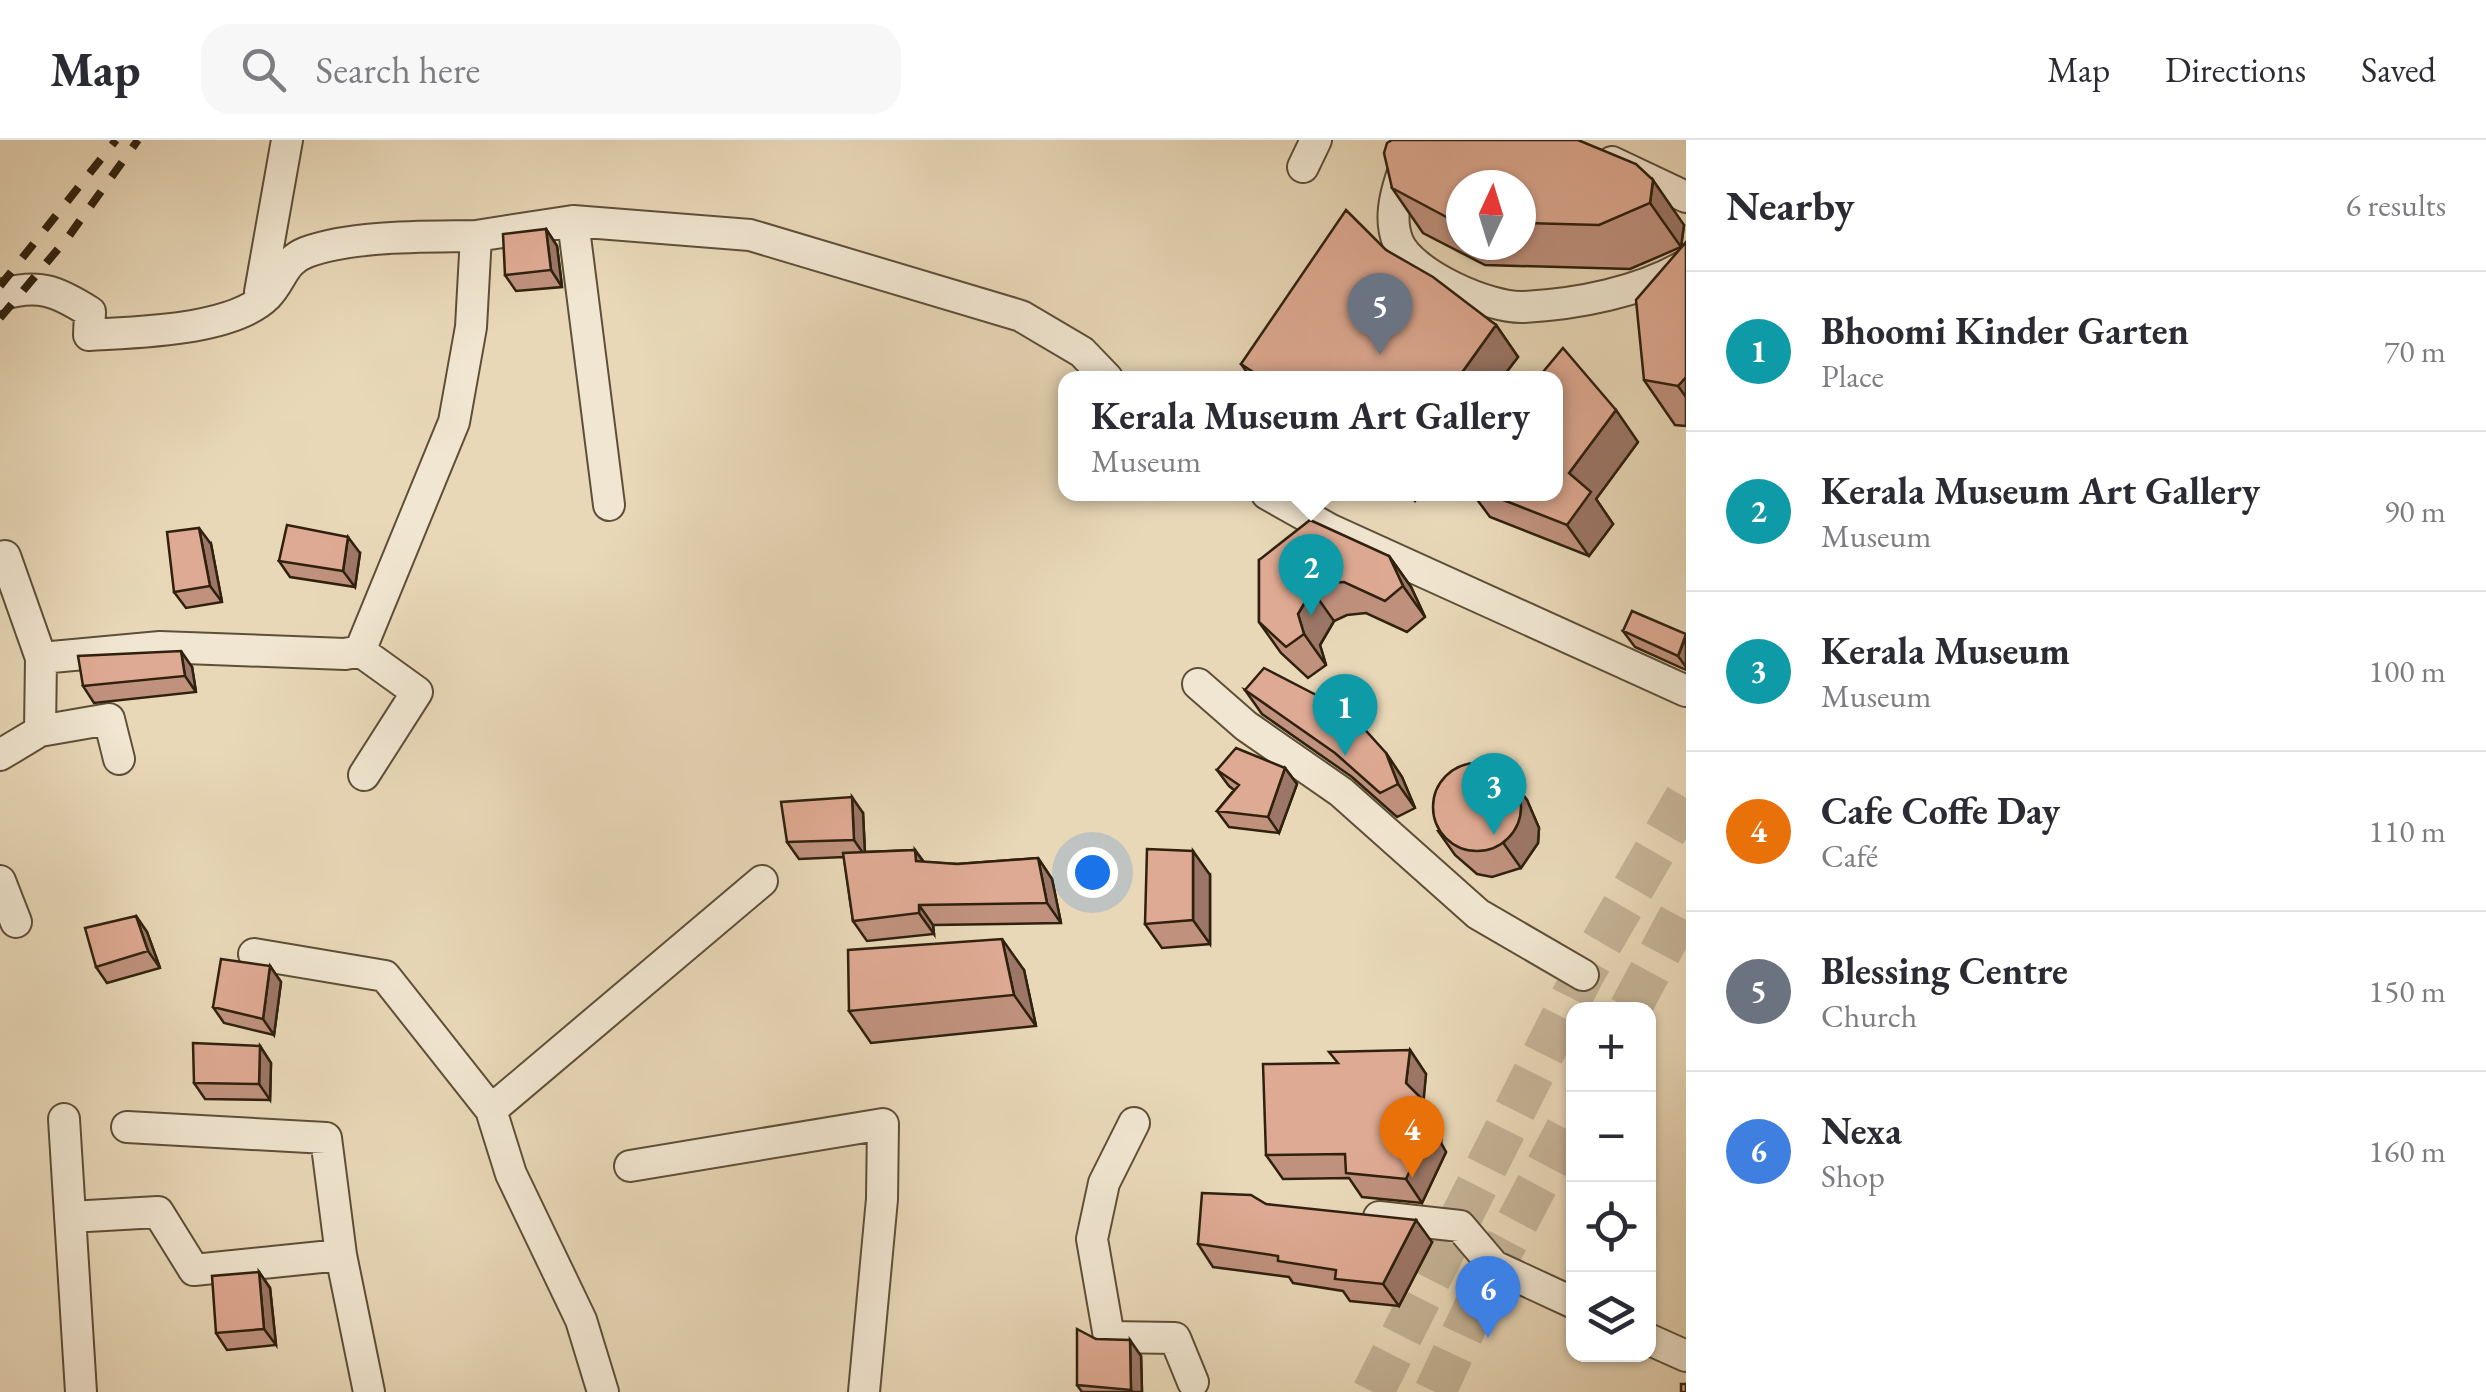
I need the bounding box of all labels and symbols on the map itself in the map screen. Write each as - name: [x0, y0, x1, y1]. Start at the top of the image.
- north arrow: [1446, 170, 1536, 260]
- pin: 5: [1348, 272, 1412, 355]
- pin: 2: [1278, 534, 1344, 616]
- pin: 1: [1312, 674, 1378, 756]
- pin: 3: [1462, 752, 1526, 835]
- your location: [1067, 847, 1118, 898]
- pin: 4: [1380, 1096, 1444, 1178]
- pin: 6: [1456, 1256, 1520, 1338]

